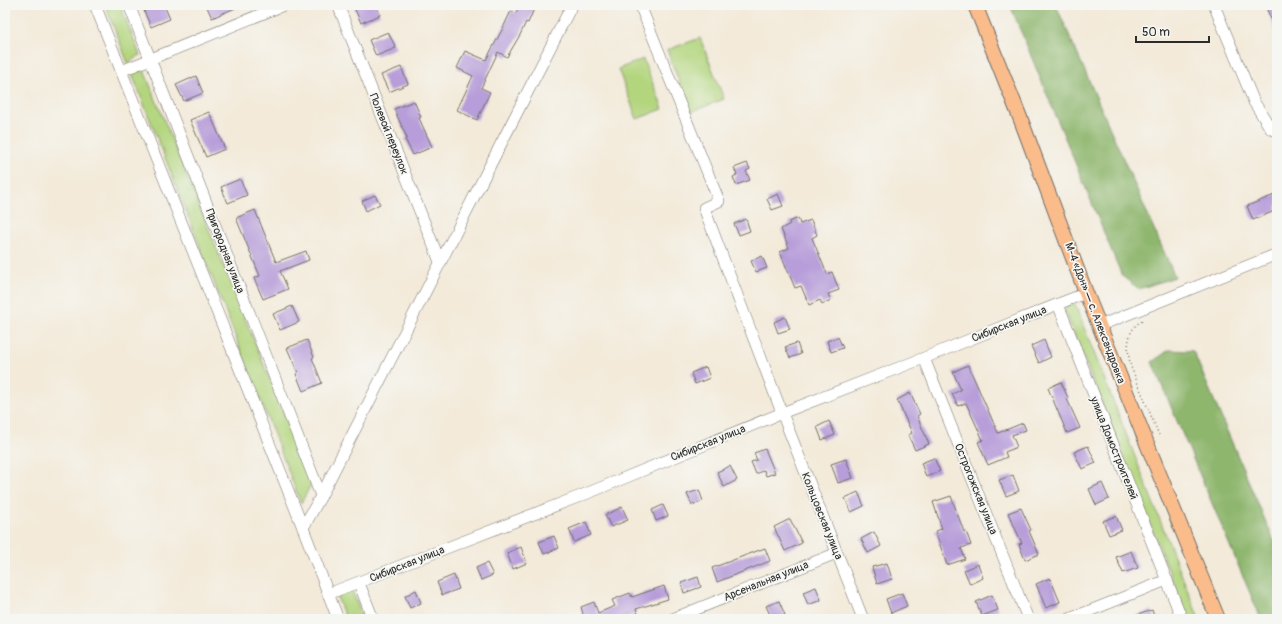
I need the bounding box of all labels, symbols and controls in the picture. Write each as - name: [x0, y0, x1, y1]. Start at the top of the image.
- scale bar: [1136, 18, 1209, 44]
- text: 50 m: [1142, 25, 1170, 40]
- street label: Полевой переулок: [367, 92, 411, 177]
- street label: Пригородная улица: [203, 207, 247, 295]
- street label: М-4 «Дон» — с. Александровка: [1062, 241, 1128, 385]
- street label: Сибирская улица: [970, 303, 1048, 345]
- street label: улица Домостроителей: [1087, 394, 1141, 501]
- street label: Сибирская улица: [669, 422, 747, 464]
- street label: Острогожская улица: [952, 442, 1000, 536]
- street label: Кольцовская улица: [799, 471, 845, 561]
- street label: Сибирская улица: [368, 543, 446, 585]
- street label: Арсенальная улица: [722, 558, 810, 604]

